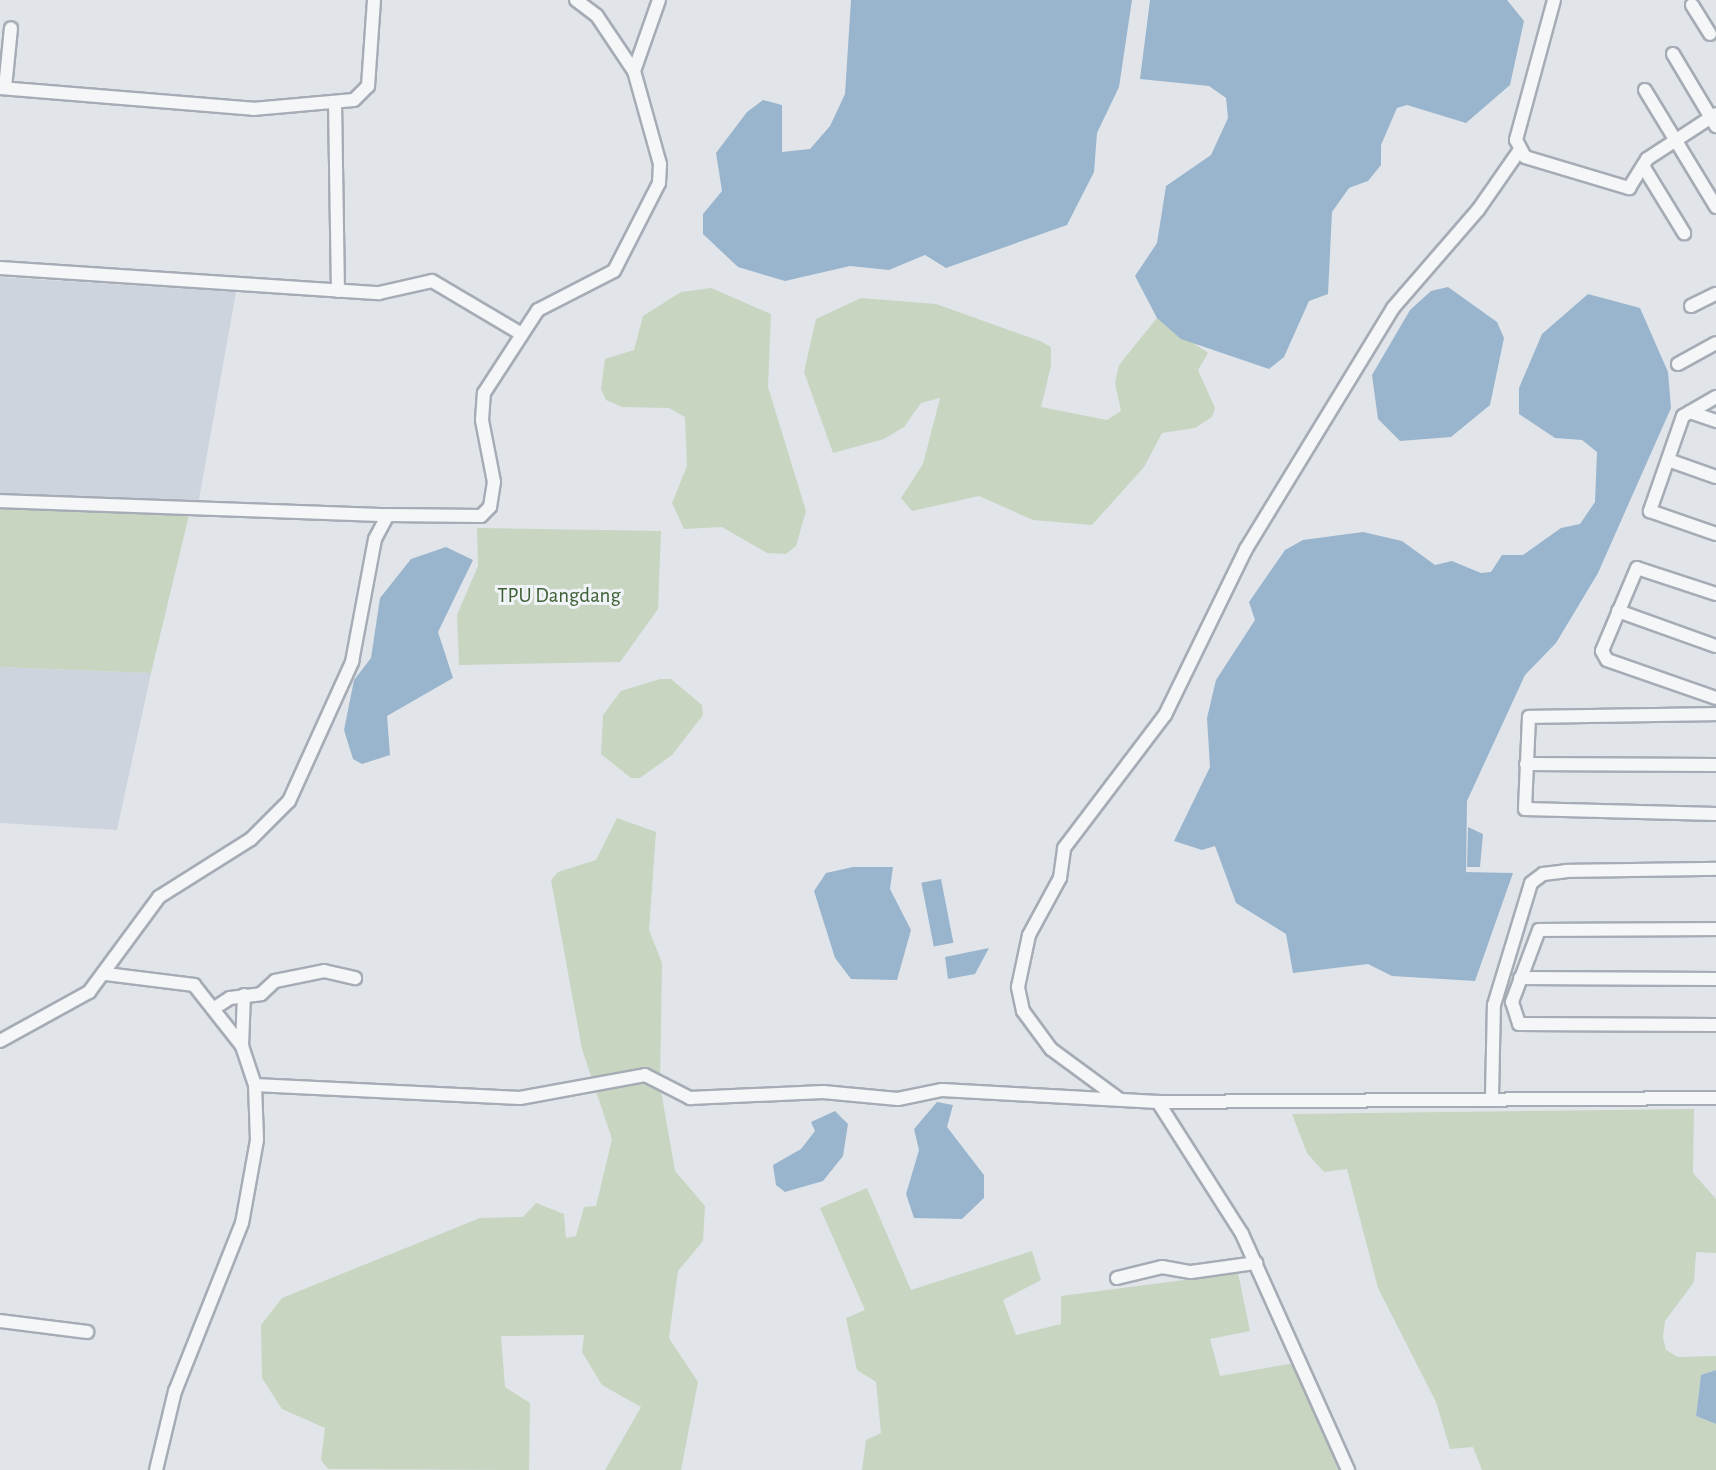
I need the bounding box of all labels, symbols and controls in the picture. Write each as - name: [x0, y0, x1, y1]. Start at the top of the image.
- park label: TPU Dangdang: [497, 583, 621, 609]

